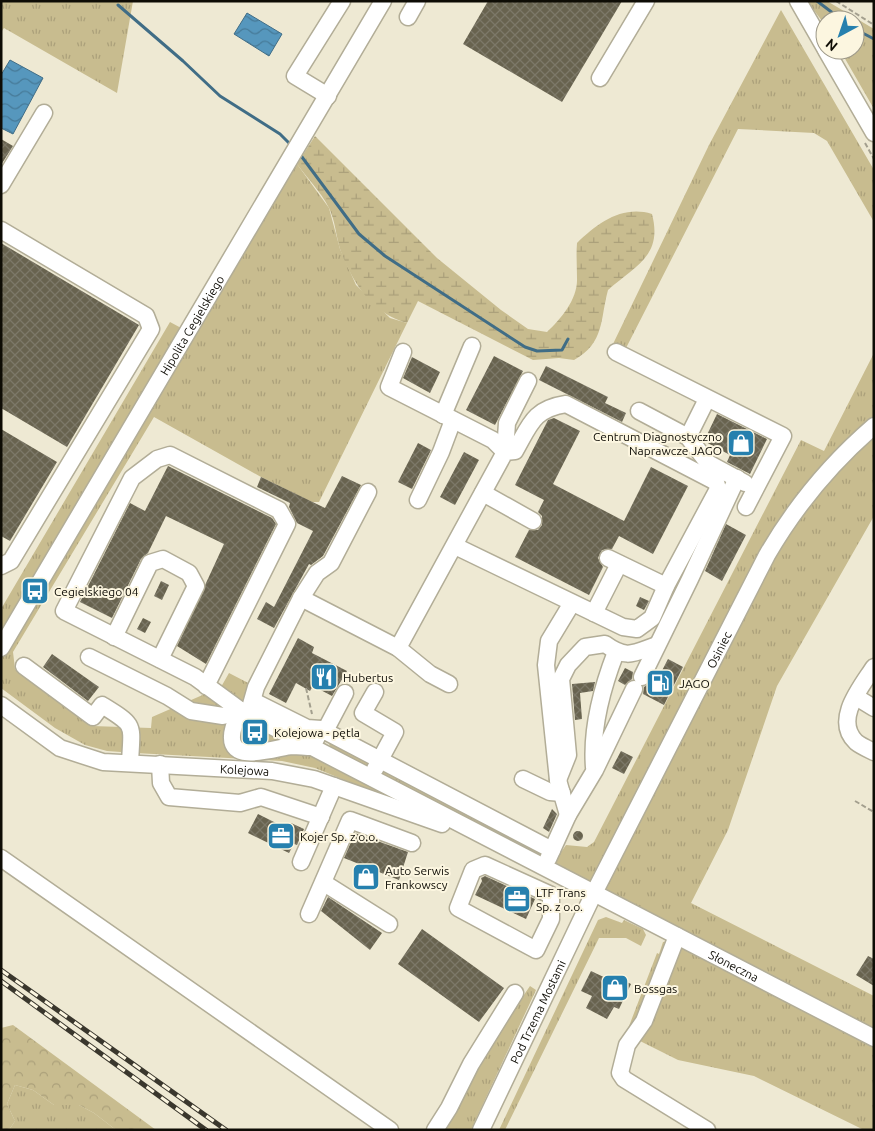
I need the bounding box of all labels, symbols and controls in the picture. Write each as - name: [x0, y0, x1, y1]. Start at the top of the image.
- north arrow: [815, 10, 865, 60]
- text: N: [822, 35, 841, 54]
- street label: Hipolita Cegielskiego: [157, 273, 226, 377]
- shop icon: Centrum Diagnostyczno Naprawcze JAGO: [726, 428, 756, 458]
- place label: Centrum Diagnostyczno Naprawcze JAGO: [593, 430, 722, 457]
- bus stop icon: Cegielskiego 04: [20, 576, 50, 606]
- place label: Cegielskiego 04: [54, 585, 139, 598]
- street label: Osiniec: [704, 629, 734, 670]
- restaurant icon: Hubertus: [309, 662, 339, 692]
- fuel station icon: JAGO: [645, 668, 675, 698]
- place label: Hubertus: [343, 671, 393, 684]
- place label: JAGO: [679, 677, 710, 690]
- bus stop icon: Kolejowa - pętla: [240, 717, 270, 747]
- place label: Kolejowa - pętla: [274, 726, 360, 739]
- street label: Kolejowa: [220, 762, 270, 777]
- office icon: Kojer Sp. z o.o.: [266, 821, 296, 851]
- place label: Kojer Sp. z o.o.: [300, 830, 378, 843]
- shop icon: Auto Serwis Frankowscy: [351, 862, 381, 892]
- place label: Auto Serwis Frankowscy: [385, 864, 449, 891]
- office icon: LTF Trans Sp. z o.o.: [502, 884, 532, 914]
- place label: LTF Trans Sp. z o.o.: [536, 886, 586, 913]
- street label: Słoneczna: [707, 947, 761, 984]
- street label: Pod Trzema Mostami: [507, 958, 568, 1065]
- shop icon: Bossgas: [600, 973, 630, 1003]
- place label: Bossgas: [634, 982, 677, 995]

